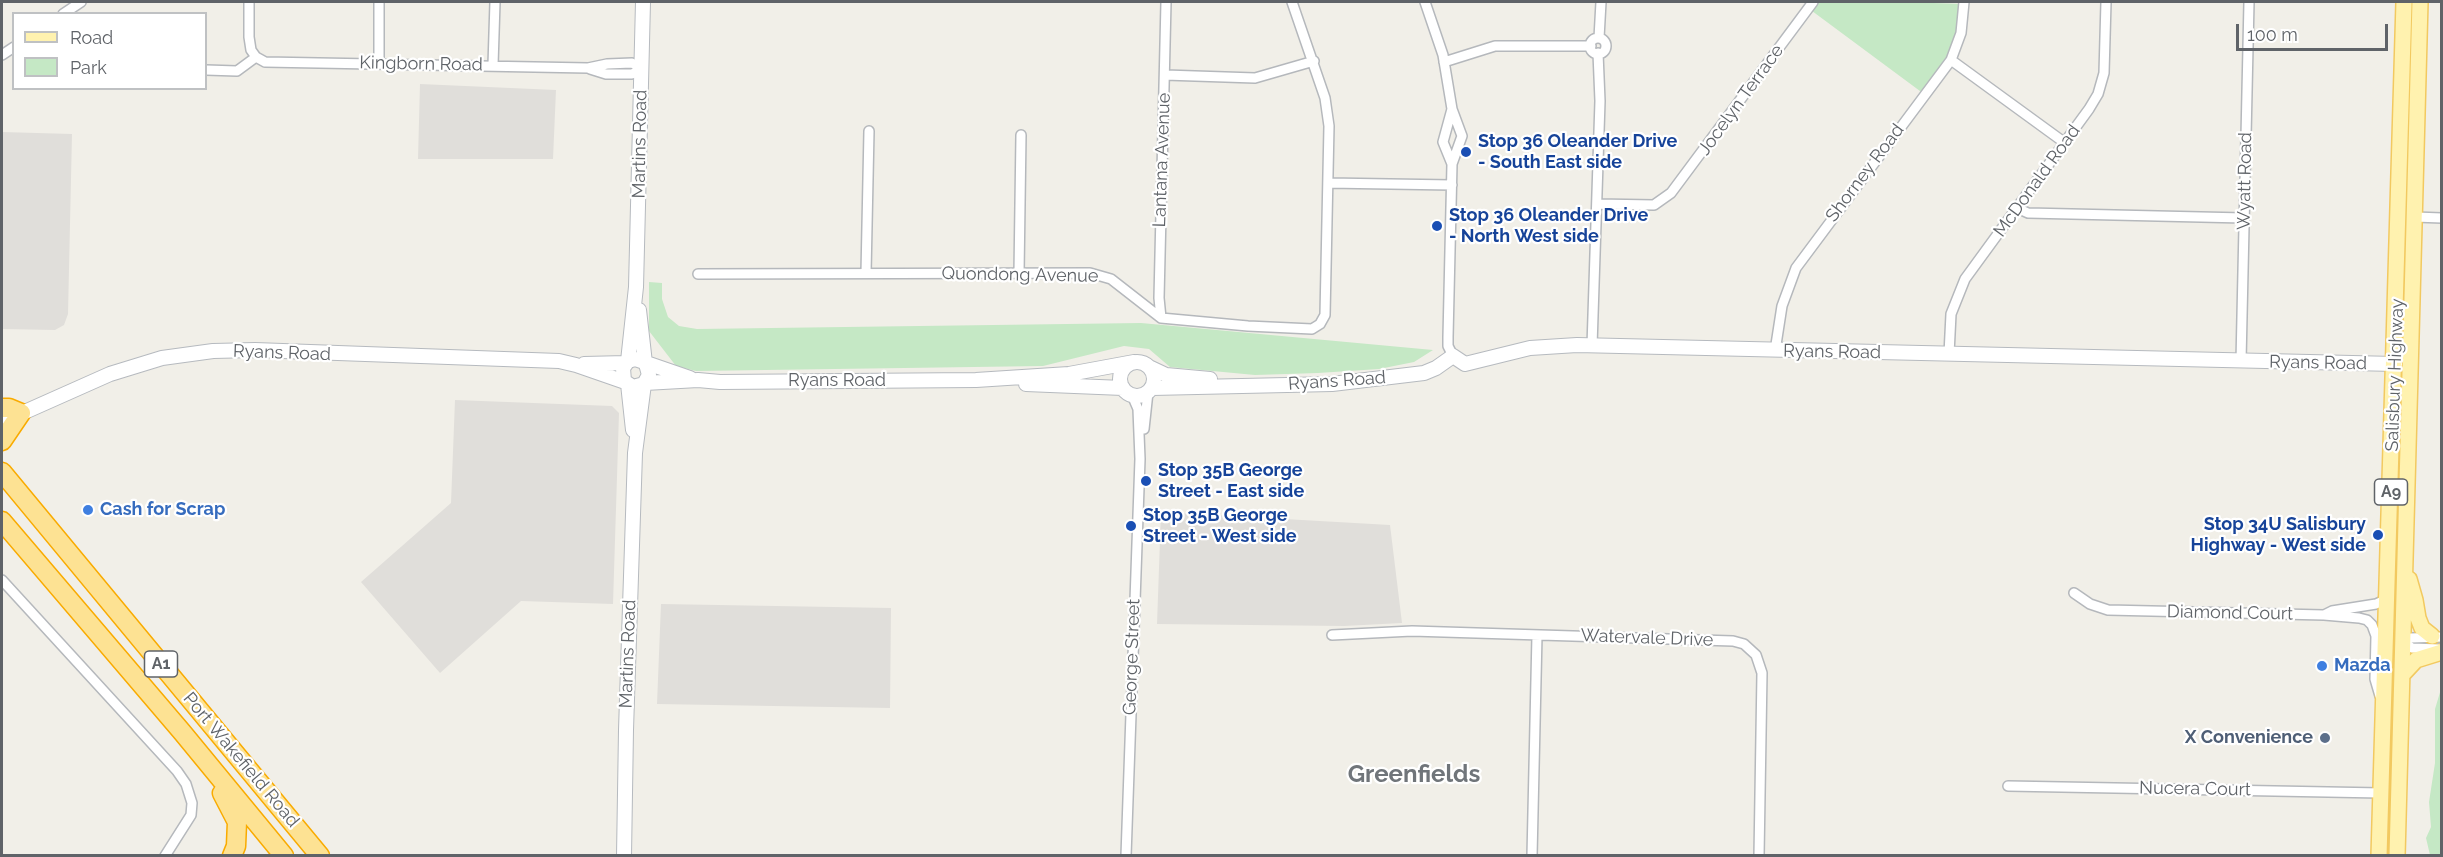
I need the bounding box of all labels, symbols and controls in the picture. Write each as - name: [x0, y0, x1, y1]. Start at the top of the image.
- legend: [12, 12, 207, 90]
- scale bar: [2239, 12, 2390, 50]
- text: 100 m: [2247, 24, 2298, 45]
- text: Road: [70, 27, 113, 48]
- street label: Jocelyn Terrace: [1694, 41, 1788, 159]
- street label: Kingborn Road: [359, 52, 483, 76]
- text: Park: [70, 57, 107, 78]
- street label: Martins Road: [628, 89, 652, 199]
- street label: Lantana Avenue: [1149, 92, 1175, 228]
- street label: Shorney Road: [1821, 120, 1909, 226]
- street label: McDonald Road: [1989, 121, 2085, 241]
- place label: Stop 36 Oleander Drive - South East side: [1478, 131, 1677, 174]
- street label: Wyatt Road: [2233, 132, 2257, 230]
- marker: Stop 36 Oleander Drive - South East side: [1459, 145, 1473, 159]
- place label: Stop 36 Oleander Drive - North West side: [1449, 205, 1648, 248]
- marker: Stop 36 Oleander Drive - North West side: [1430, 219, 1444, 233]
- street label: Quondong Avenue: [941, 263, 1099, 287]
- street label: Salisbury Highway: [2382, 298, 2408, 452]
- street label: Ryans Road: [233, 340, 331, 366]
- street label: Ryans Road: [1783, 340, 1881, 364]
- street label: Ryans Road: [2269, 351, 2367, 375]
- street label: Ryans Road: [1287, 367, 1387, 395]
- street label: Ryans Road: [788, 370, 886, 392]
- place label: Stop 35B George Street - East side: [1158, 460, 1304, 502]
- marker: Stop 35B George Street - East side: [1139, 474, 1153, 488]
- road number: A9: [2374, 479, 2408, 505]
- place label: Cash for Scrap: [100, 499, 225, 521]
- marker: Cash for Scrap: [81, 503, 95, 517]
- place label: Stop 35B George Street - West side: [1143, 505, 1297, 548]
- place label: Stop 34U Salisbury Highway - West side: [2191, 514, 2366, 556]
- marker: Stop 35B George Street - West side: [1124, 519, 1138, 533]
- marker: Stop 34U Salisbury Highway - West side: [2371, 528, 2385, 542]
- street label: George Street: [1119, 598, 1145, 716]
- street label: Martins Road: [615, 599, 641, 709]
- street label: Diamond Court: [2167, 601, 2293, 625]
- street label: Watervale Drive: [1580, 625, 1714, 651]
- road number: A1: [144, 651, 178, 677]
- place label: Mazda: [2334, 655, 2390, 677]
- marker: Mazda: [2315, 659, 2329, 673]
- street label: Port Wakefield Road: [178, 688, 304, 832]
- place label: X Convenience: [2185, 727, 2313, 749]
- marker: X Convenience: [2318, 731, 2332, 745]
- district label: Greenfields: [1348, 761, 1480, 789]
- street label: Nucera Court: [2139, 777, 2251, 801]

